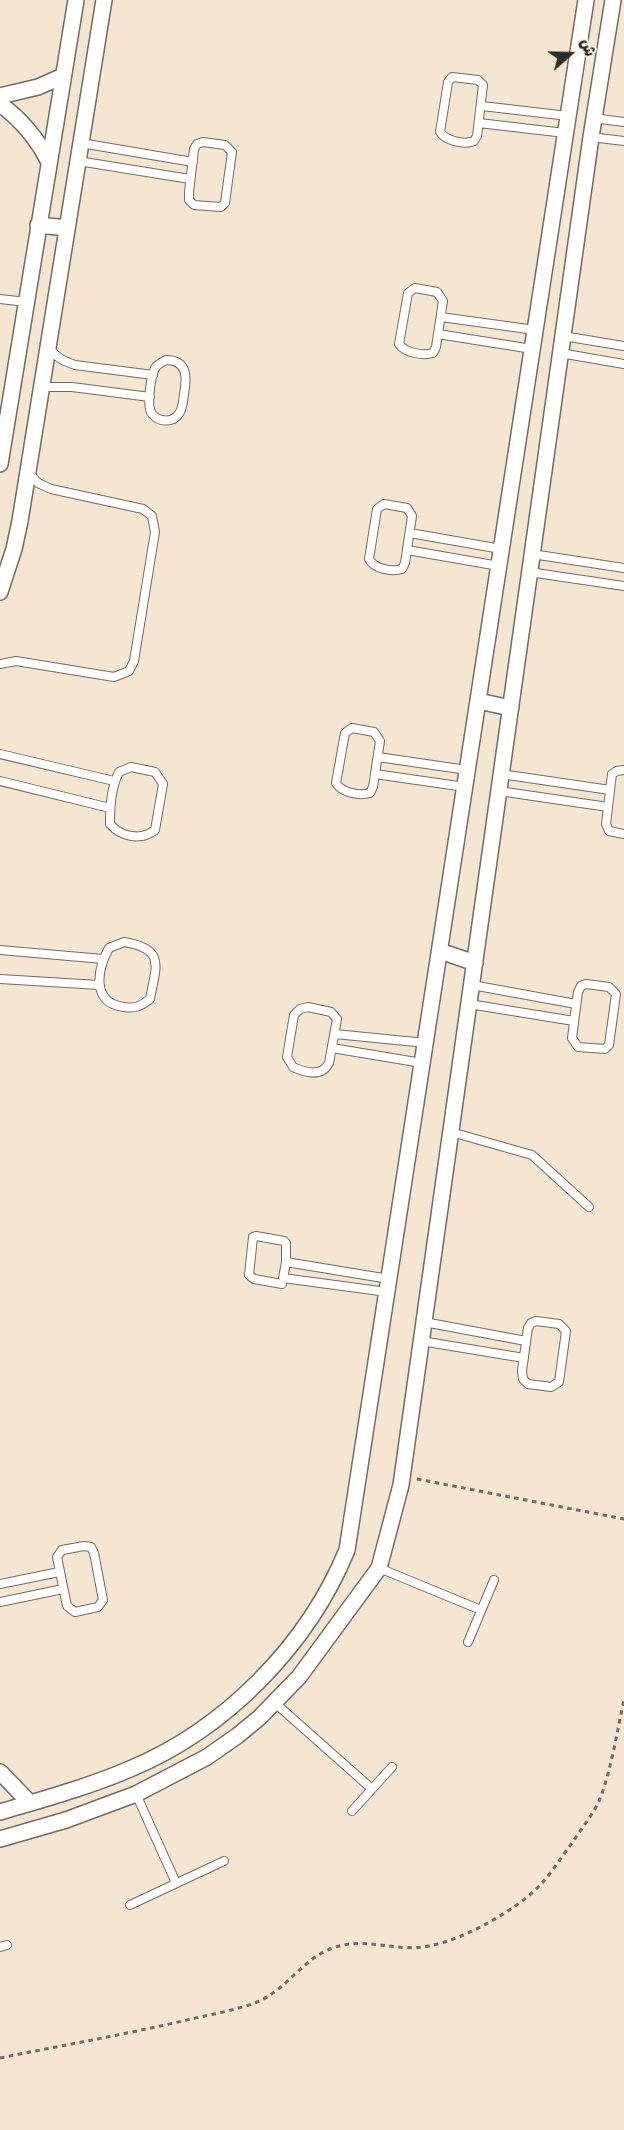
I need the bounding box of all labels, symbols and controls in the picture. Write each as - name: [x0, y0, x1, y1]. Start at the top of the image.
- north arrow: [540, 24, 600, 84]
- text: ش: [573, 35, 602, 60]

